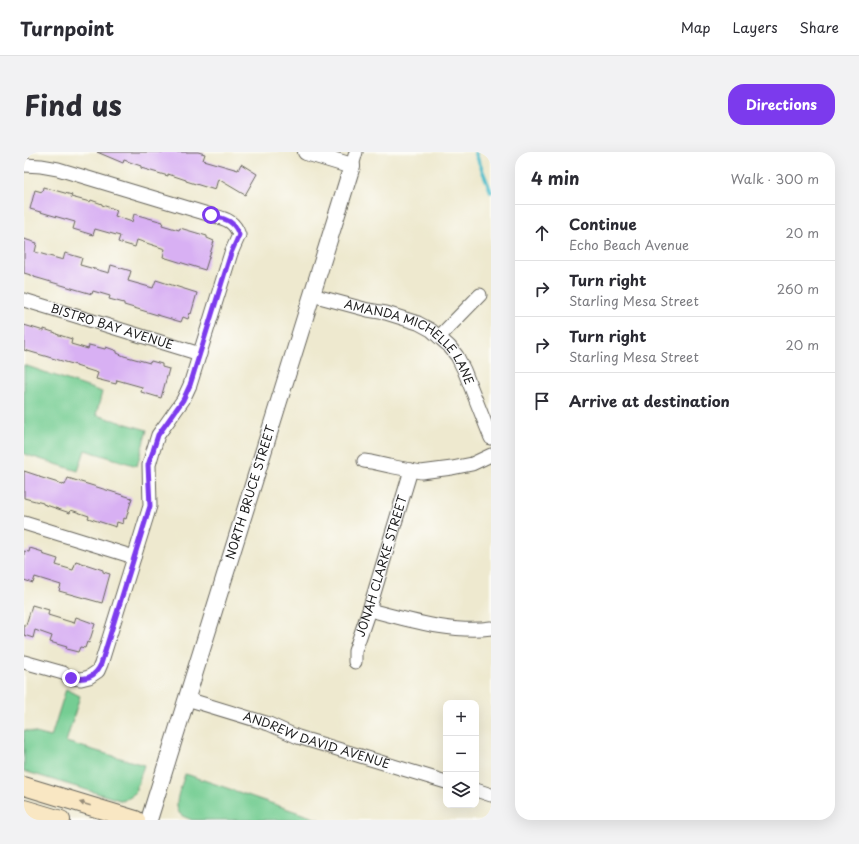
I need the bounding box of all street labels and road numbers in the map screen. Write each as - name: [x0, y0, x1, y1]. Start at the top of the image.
- street label: AMANDA MICHELLE LANE: [342, 294, 479, 387]
- street label: BISTRO BAY AVENUE: [49, 299, 176, 353]
- street label: NORTH BRUCE STREET: [220, 422, 279, 562]
- street label: JONAH CLARKE STREET: [350, 492, 411, 639]
- street label: ANDREW DAVID AVENUE: [241, 707, 392, 772]

